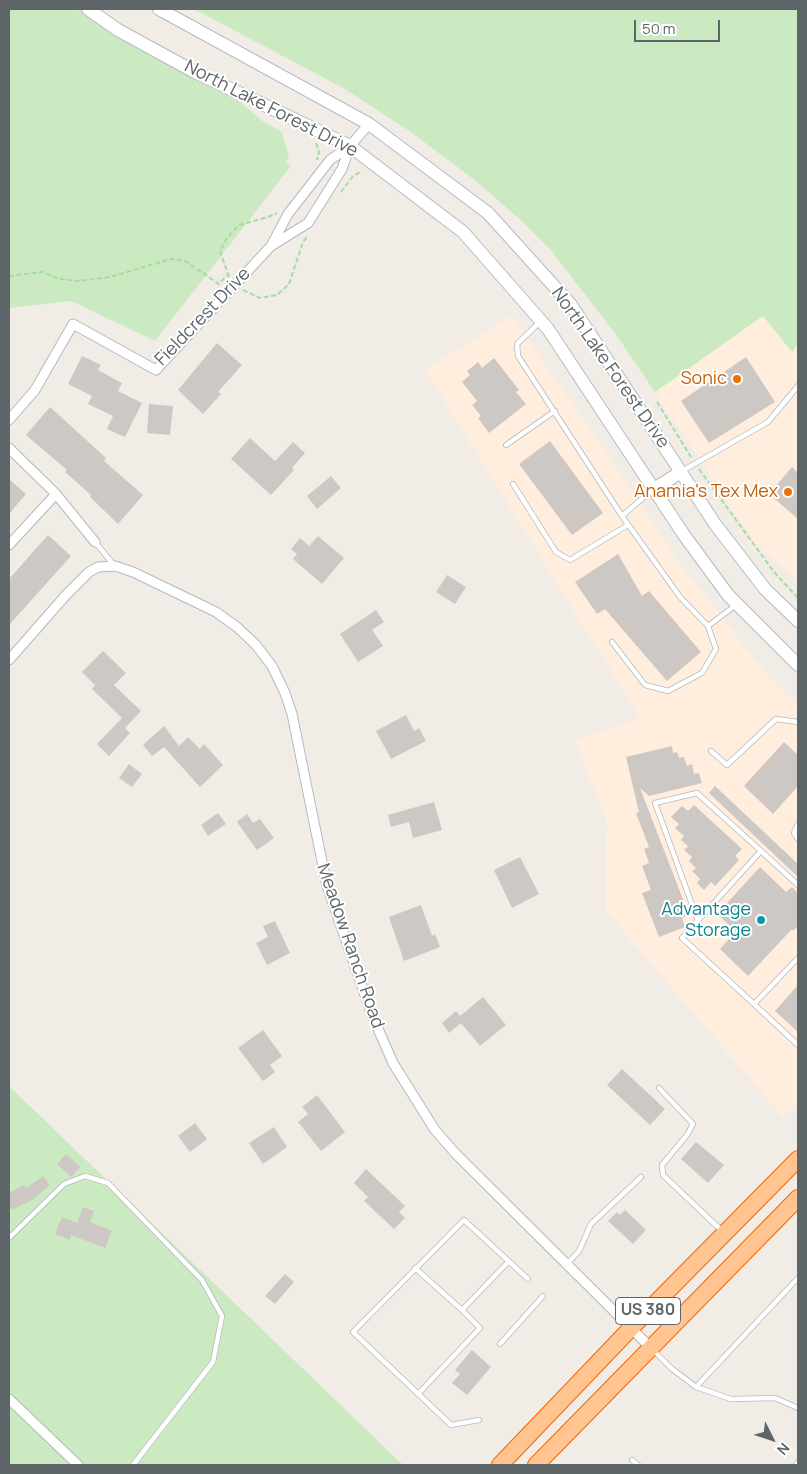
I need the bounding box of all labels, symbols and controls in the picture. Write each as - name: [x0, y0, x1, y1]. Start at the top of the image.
- scale bar: [637, 10, 723, 42]
- text: 50 m: [642, 18, 676, 39]
- street label: North Lake Forest Drive: [181, 56, 361, 162]
- street label: Fieldcrest Drive: [151, 264, 255, 370]
- street label: North Lake Forest Drive: [546, 283, 674, 453]
- place label: Sonic: [680, 368, 727, 390]
- marker: Sonic: [731, 373, 743, 385]
- place label: Anamia's Tex Mex: [634, 481, 778, 503]
- marker: Anamia's Tex Mex: [782, 486, 794, 498]
- street label: Meadow Ranch Road: [312, 861, 388, 1031]
- place label: Advantage Storage: [661, 899, 751, 942]
- marker: Advantage Storage: [755, 914, 767, 926]
- road number: US 380: [616, 1298, 680, 1324]
- north arrow: [747, 1414, 797, 1464]
- text: N: [773, 1439, 794, 1459]

